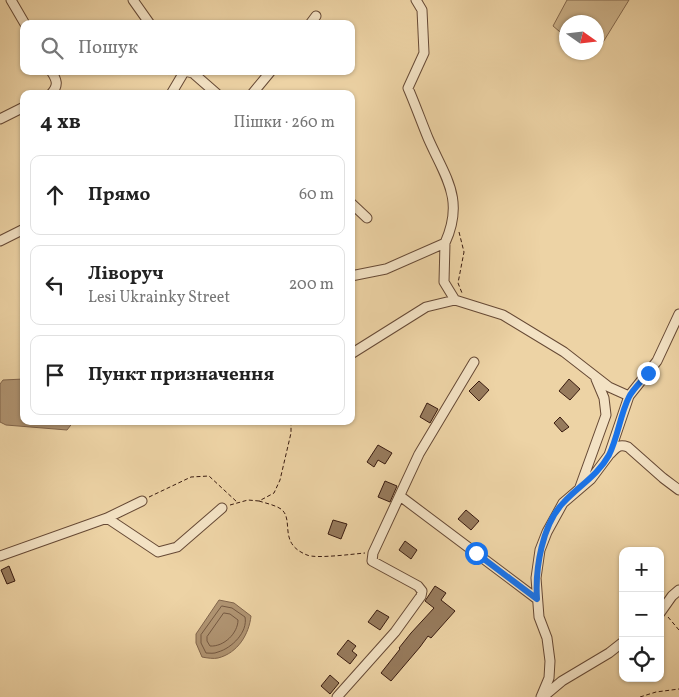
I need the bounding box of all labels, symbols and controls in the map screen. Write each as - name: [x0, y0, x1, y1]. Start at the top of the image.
- north arrow: [559, 15, 604, 60]
- search box: [20, 20, 355, 75]
- icon: search: [38, 34, 66, 62]
- text: Пошук: [78, 35, 138, 61]
- text: 4 хв: [40, 108, 81, 137]
- text: Пішки · 260 m: [234, 112, 335, 134]
- icon: ahead: [41, 181, 69, 209]
- text: Прямо: [88, 182, 150, 208]
- text: 60 m: [299, 184, 334, 206]
- text: Ліворуч: [88, 261, 163, 287]
- icon: left: [41, 271, 69, 299]
- text: 200 m: [289, 274, 334, 296]
- text: Lesi Ukrainky Street: [88, 287, 230, 309]
- icon: arrive: [41, 361, 69, 389]
- text: Пункт призначення: [88, 362, 274, 388]
- route end: [637, 362, 660, 385]
- route start: [465, 542, 488, 565]
- map controls: [619, 547, 664, 682]
- button: +: [619, 547, 664, 592]
- button: −: [619, 592, 664, 637]
- button: locate: [619, 637, 664, 682]

